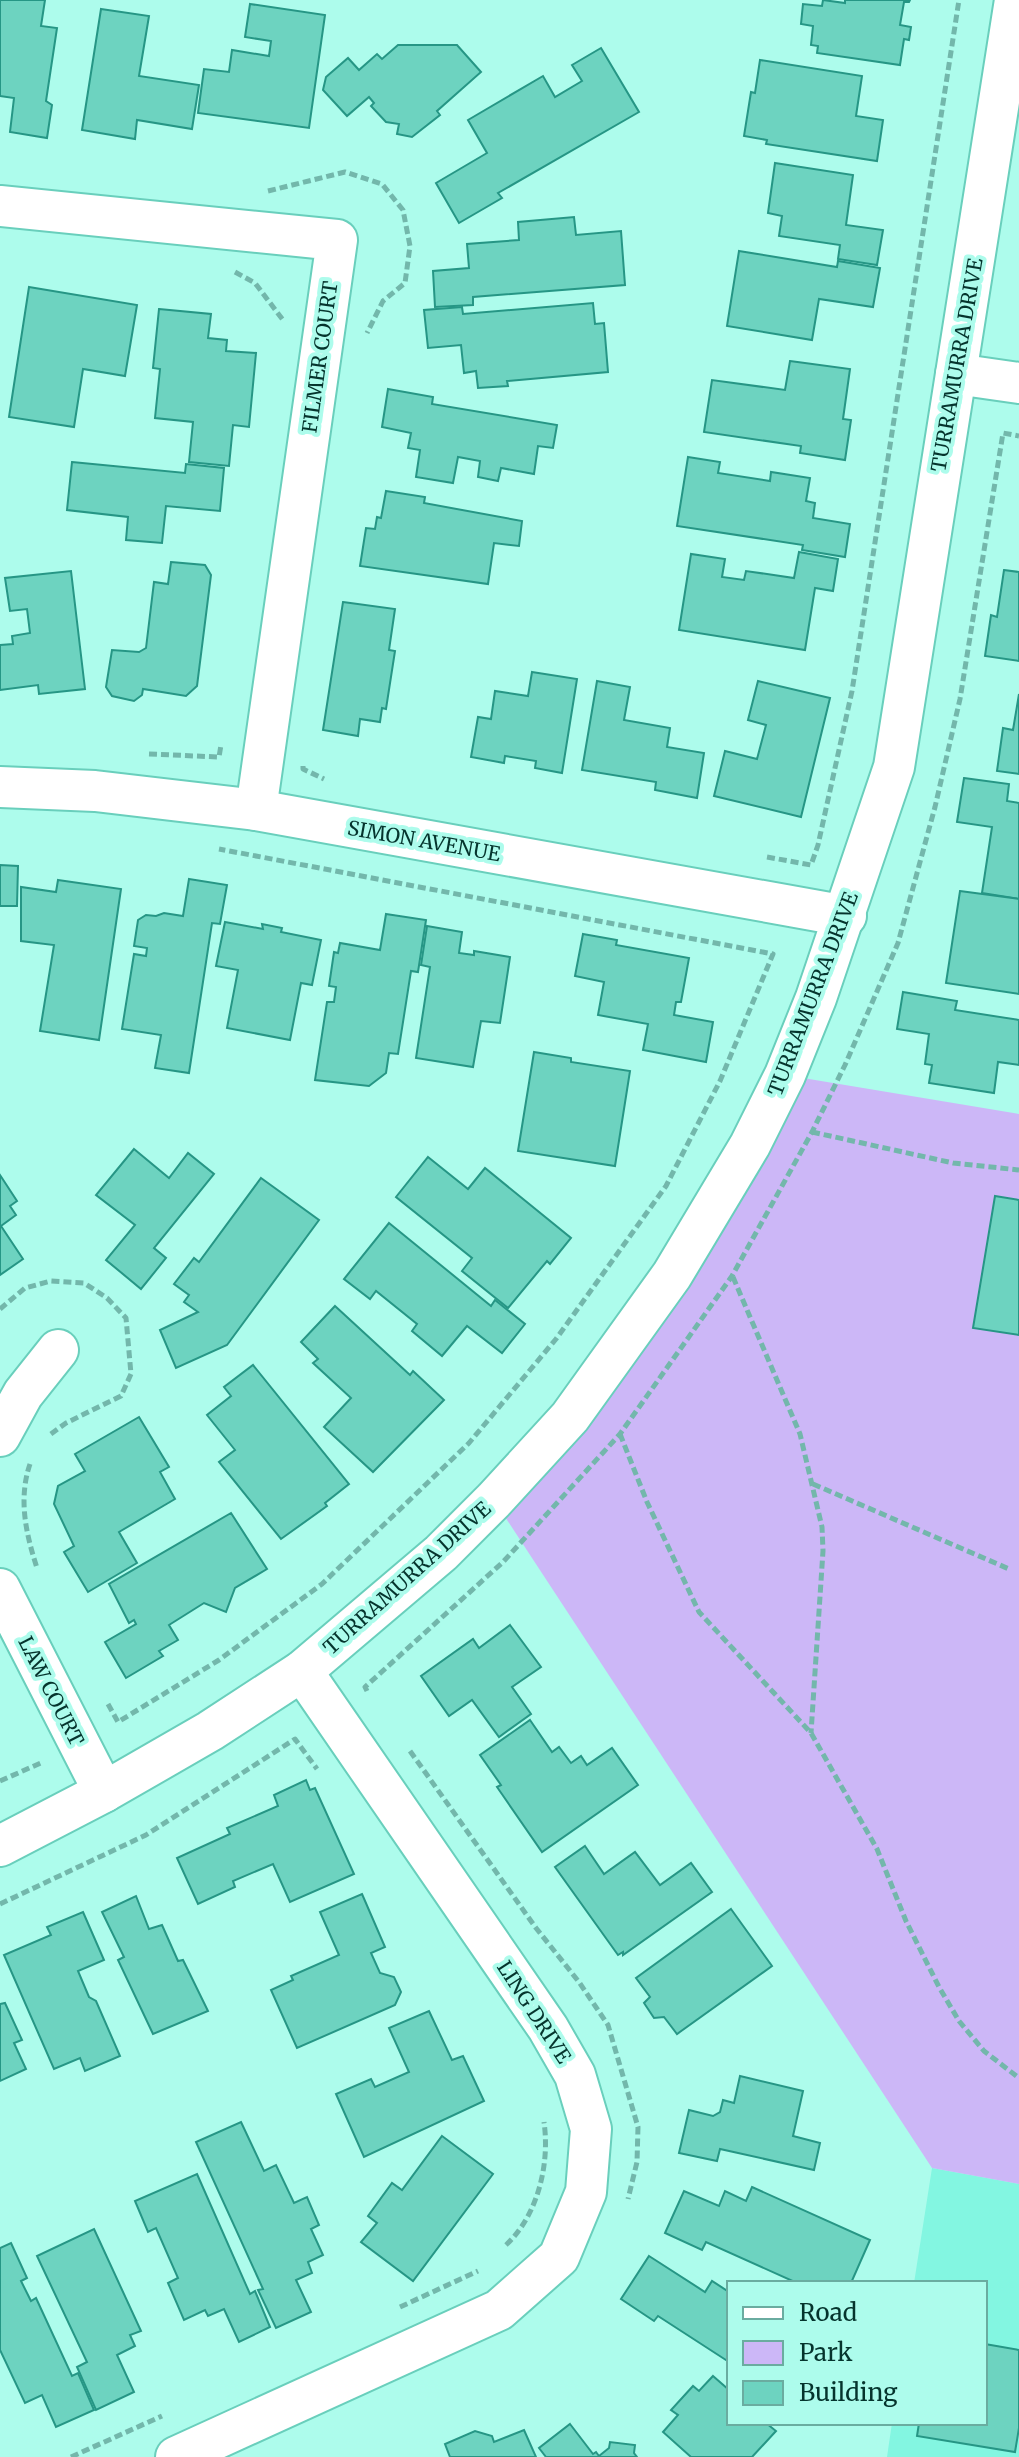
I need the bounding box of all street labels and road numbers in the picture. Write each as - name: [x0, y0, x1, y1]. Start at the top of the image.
- street label: TURRAMURRA DRIVE: [925, 256, 988, 474]
- street label: FILMER COURT: [296, 279, 343, 434]
- street label: SIMON AVENUE: [346, 815, 503, 866]
- street label: TURRAMURRA DRIVE: [762, 888, 863, 1099]
- street label: TURRAMURRA DRIVE: [318, 1496, 496, 1659]
- street label: LAW COURT: [13, 1632, 90, 1750]
- street label: LING DRIVE: [492, 1956, 577, 2068]

